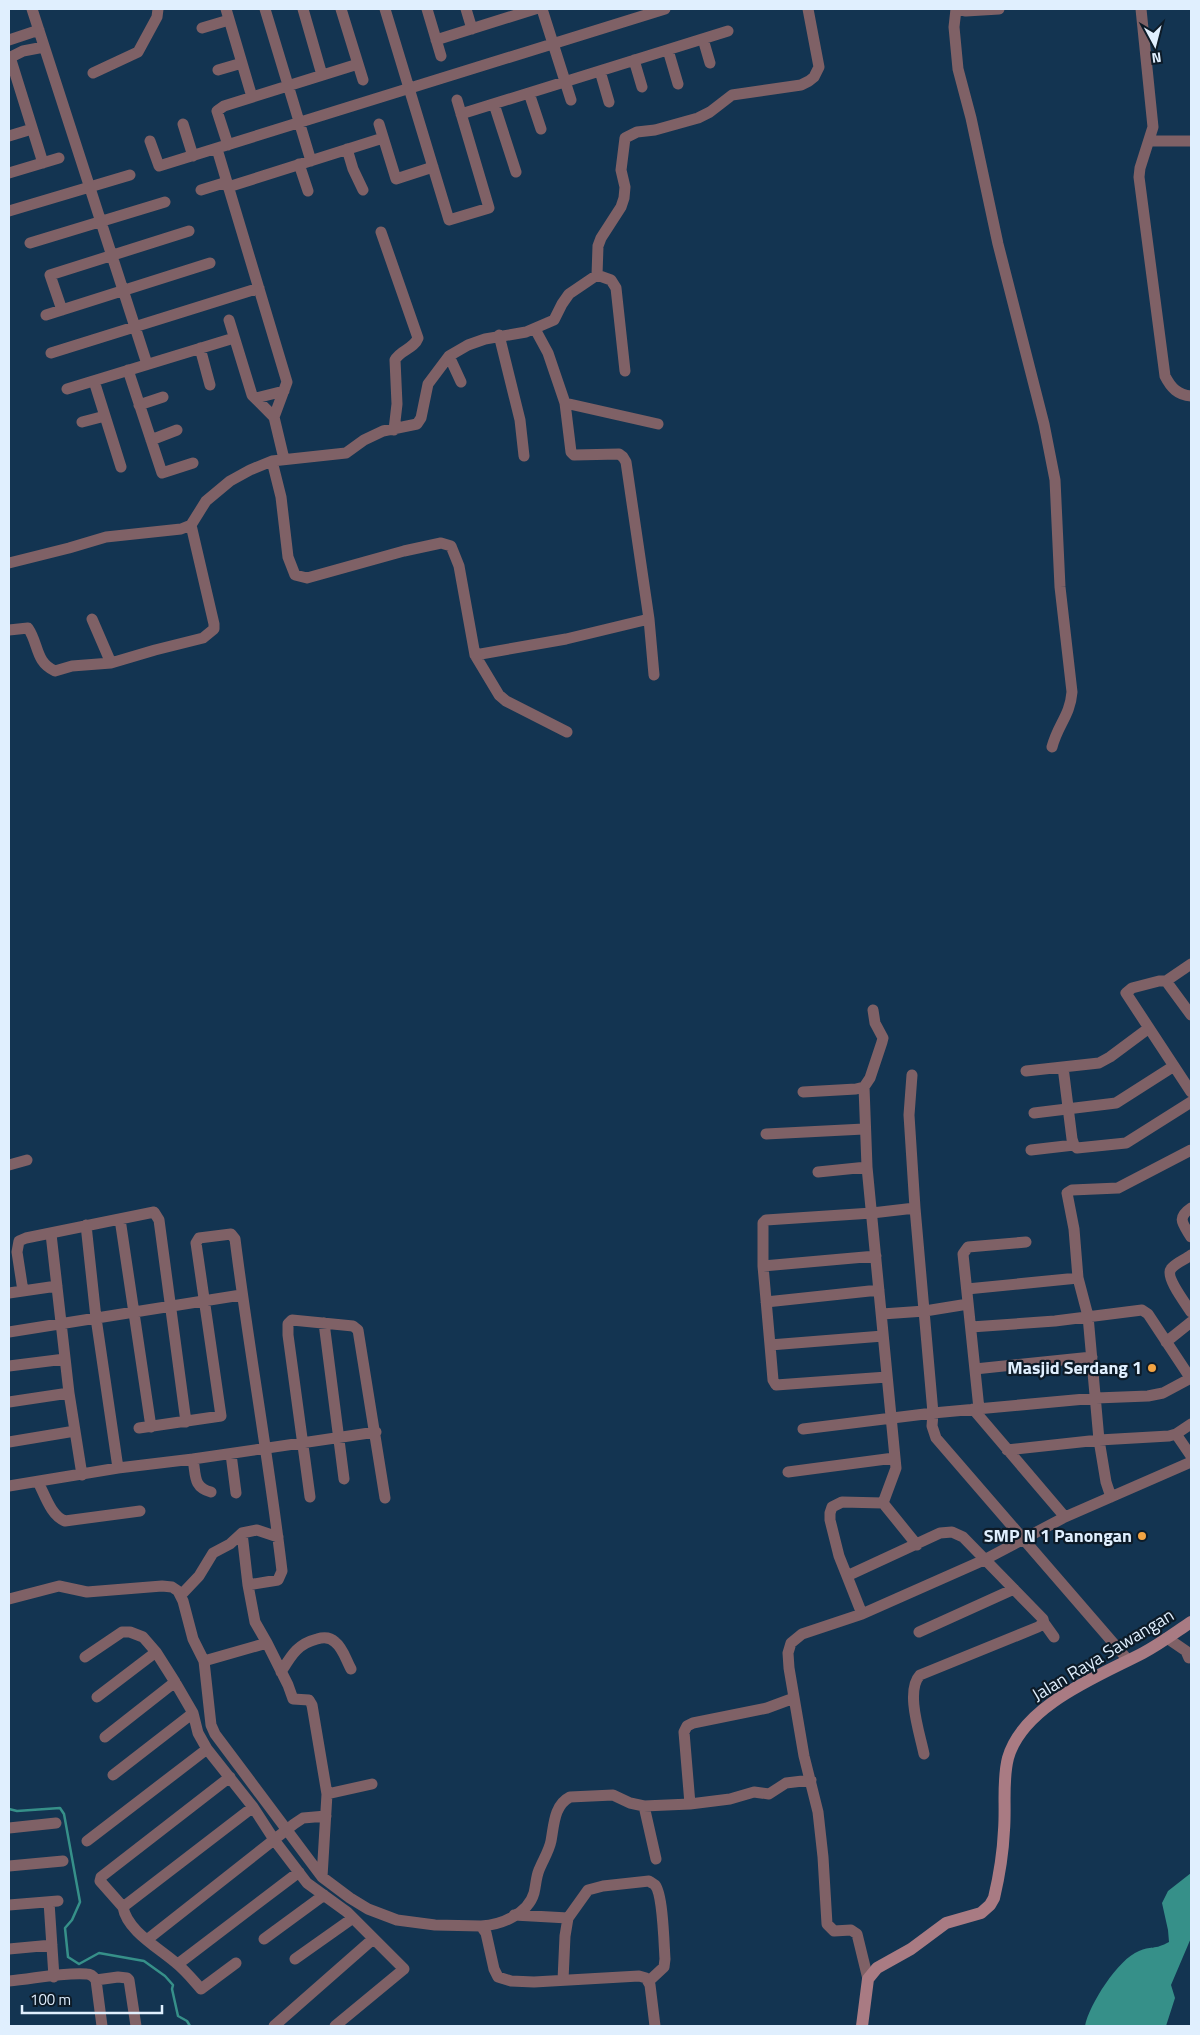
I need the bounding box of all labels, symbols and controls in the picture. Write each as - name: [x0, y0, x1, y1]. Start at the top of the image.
- north arrow: [1130, 20, 1180, 70]
- text: N: [1151, 47, 1163, 69]
- place label: Masjid Serdang 1: [1007, 1354, 1142, 1381]
- marker: Masjid Serdang 1: [1146, 1362, 1158, 1374]
- place label: SMP N 1 Panongan: [984, 1522, 1132, 1549]
- marker: SMP N 1 Panongan: [1136, 1530, 1148, 1542]
- street label: Jalan Raya Sawangan: [1027, 1601, 1179, 1708]
- scale bar: [22, 1982, 162, 2014]
- text: 100 m: [30, 1988, 71, 2011]

